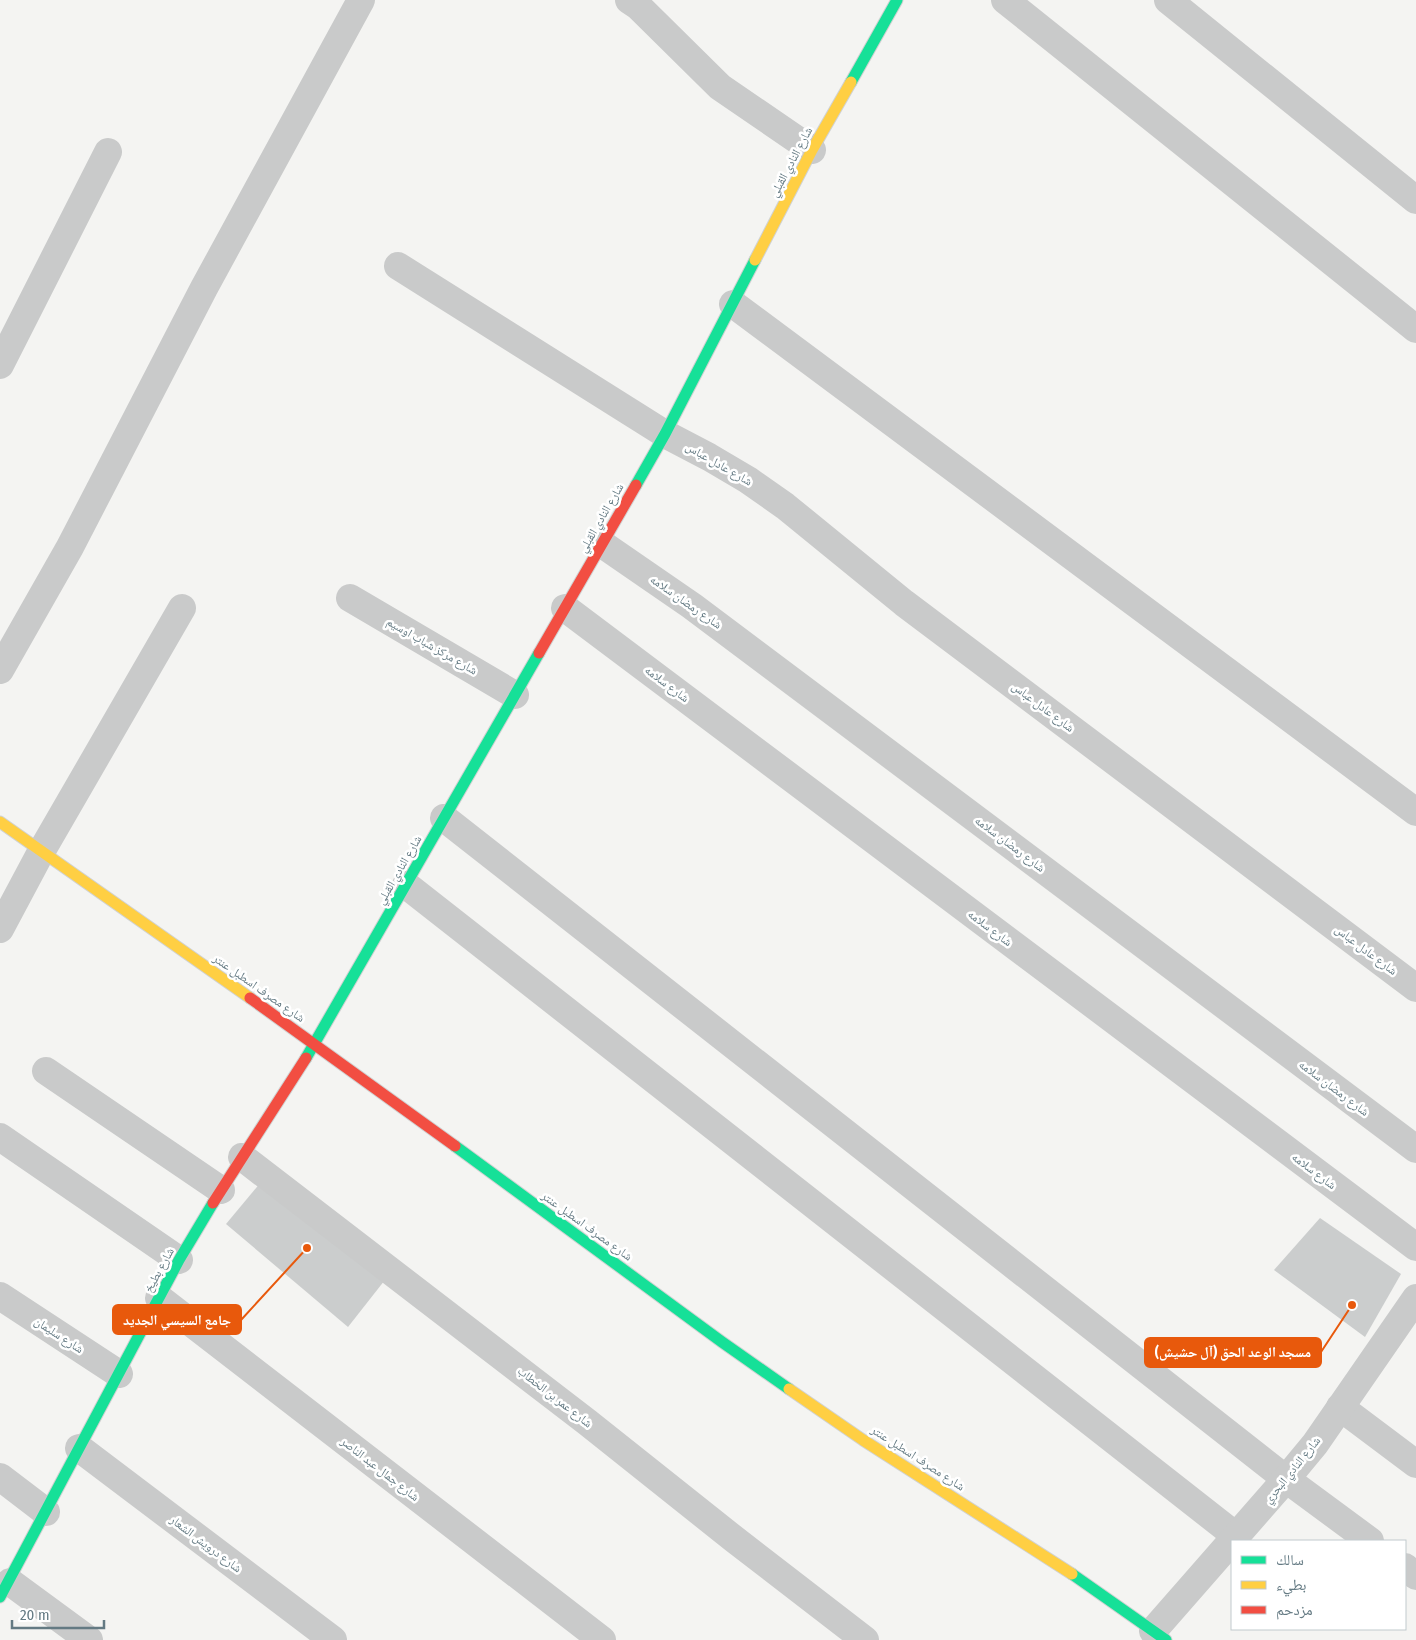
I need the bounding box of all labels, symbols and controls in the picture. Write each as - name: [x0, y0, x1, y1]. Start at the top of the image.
- street label: شارع النادي القبلي: [767, 124, 818, 201]
- street label: شارع عادل عباس: [683, 439, 755, 490]
- street label: شارع النادي القبلي: [576, 481, 629, 557]
- street label: شارع رمضان سلامه: [647, 572, 725, 633]
- street label: شارع مركز شباب اوسيم: [384, 614, 480, 679]
- street label: شارع سلامه: [642, 663, 692, 706]
- street label: شارع عادل عباس: [1008, 679, 1077, 736]
- street label: شارع رمضان سلامه: [972, 813, 1048, 876]
- street label: شارع النادي القبلي: [374, 833, 427, 909]
- street label: شارع سلامه: [965, 907, 1015, 950]
- street label: شارع عادل عباس: [1331, 922, 1400, 979]
- street label: شارع مصرف اسطبل عنتر: [209, 951, 308, 1026]
- street label: شارع رمضان سلامه: [1296, 1057, 1372, 1120]
- street label: شارع سلامه: [1289, 1150, 1339, 1193]
- street label: شارع مصرف اسطبل عنتر: [538, 1188, 635, 1264]
- street label: شارع بطيخ: [141, 1245, 178, 1295]
- callout: جامع السيسي الجديد: [113, 1305, 241, 1334]
- text: جامع السيسي الجديد: [123, 1312, 231, 1331]
- street label: شارع سليمان: [31, 1314, 86, 1357]
- callout: مسجد الوعد الحق (آل حشيش): [1145, 1338, 1321, 1367]
- text: مسجد الوعد الحق (آل حشيش): [1155, 1344, 1311, 1361]
- street label: شارع عمر بن الخطاب: [514, 1364, 595, 1431]
- street label: شارع مصرف اسطبل عنتر: [867, 1422, 967, 1494]
- street label: شارع جمال عبد الناصر: [337, 1433, 422, 1505]
- street label: شارع النادي البحري: [1261, 1434, 1326, 1508]
- street label: شارع درويش الشعار: [166, 1512, 245, 1576]
- legend: [1231, 1540, 1406, 1630]
- text: سالك: [1276, 1551, 1304, 1569]
- text: بطيء: [1276, 1576, 1306, 1597]
- scale bar: [12, 1598, 105, 1630]
- text: مزدحم: [1276, 1601, 1313, 1620]
- text: 20 m: [20, 1606, 50, 1624]

